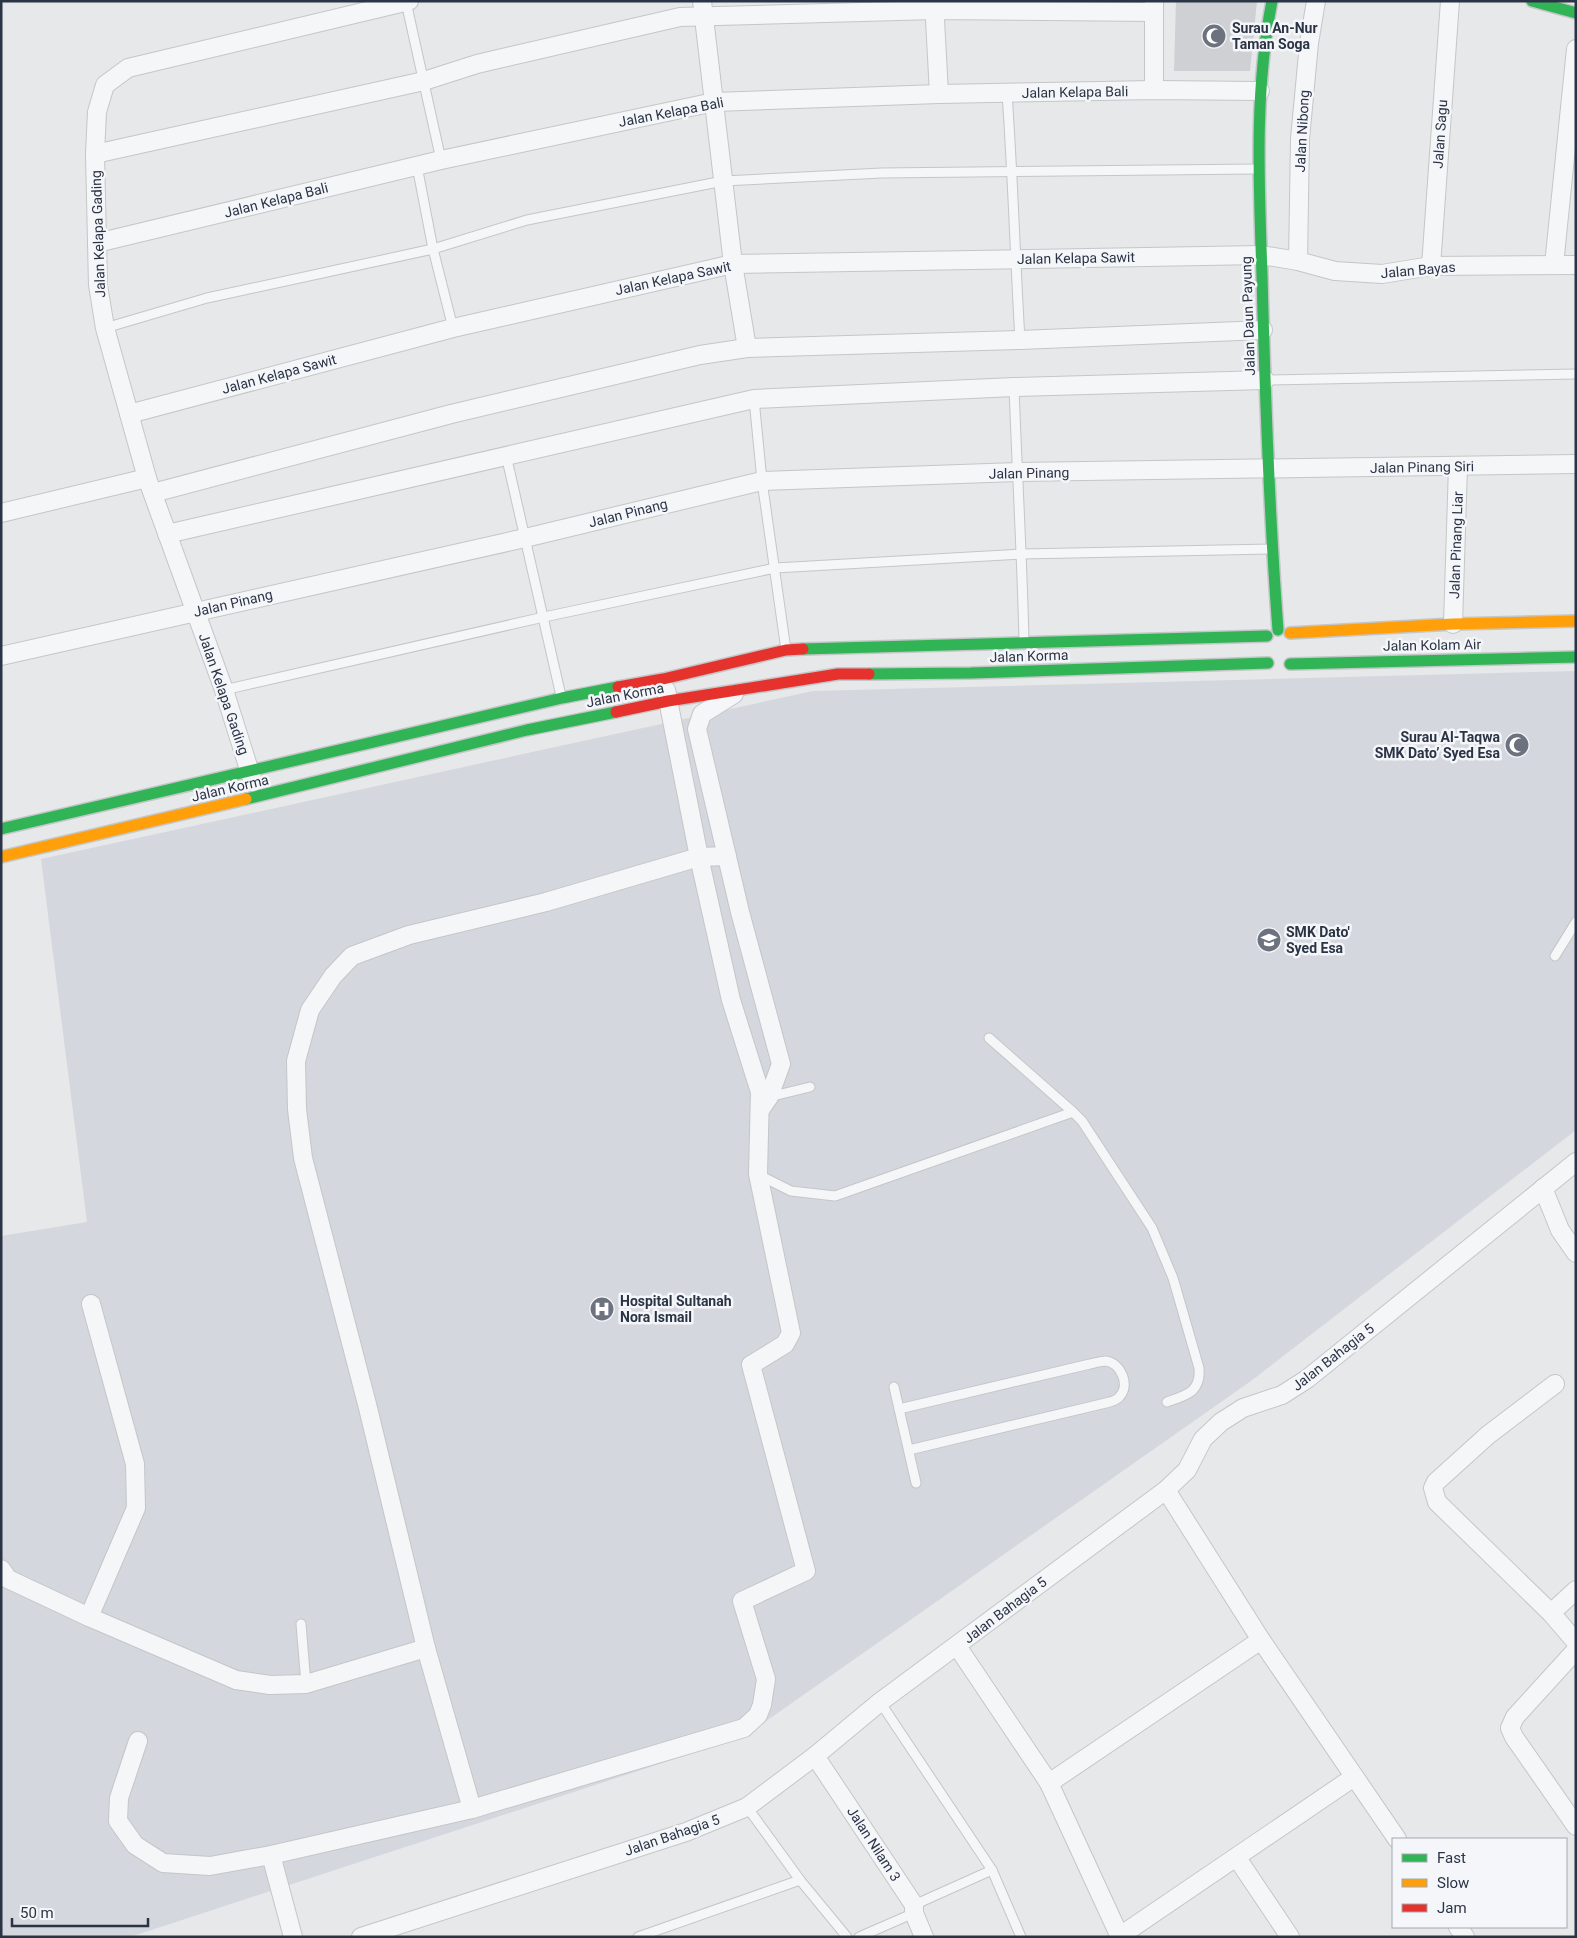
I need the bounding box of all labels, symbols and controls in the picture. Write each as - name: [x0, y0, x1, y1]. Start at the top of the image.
- place label: Surau An-Nur Taman Soga: [1232, 20, 1318, 52]
- mosque icon: Surau An-Nur Taman Soga: [1201, 23, 1227, 49]
- street label: Jalan Kelapa Bali: [1022, 83, 1128, 101]
- street label: Jalan Nibong: [1292, 89, 1312, 173]
- street label: Jalan Kelapa Bali: [617, 94, 725, 130]
- street label: Jalan Sagu: [1430, 99, 1450, 169]
- street label: Jalan Kelapa Gading: [88, 170, 108, 298]
- street label: Jalan Kelapa Bali: [222, 179, 330, 221]
- street label: Jalan Kelapa Sawit: [1017, 249, 1136, 267]
- street label: Jalan Daun Payung: [1238, 256, 1258, 376]
- street label: Jalan Kelapa Sawit: [614, 258, 733, 298]
- street label: Jalan Bayas: [1380, 259, 1456, 281]
- street label: Jalan Kelapa Sawit: [220, 351, 338, 397]
- street label: Jalan Pinang Siri: [1370, 458, 1474, 476]
- street label: Jalan Pinang: [988, 464, 1070, 482]
- street label: Jalan Pinang Liar: [1446, 491, 1466, 599]
- street label: Jalan Pinang: [587, 495, 669, 531]
- street label: Jalan Pinang: [192, 586, 274, 620]
- street label: Jalan Kelapa Gading: [196, 631, 252, 757]
- street label: Jalan Kolam Air: [1383, 636, 1481, 654]
- street label: Jalan Korma: [989, 647, 1069, 665]
- street label: Jalan Korma: [585, 680, 665, 710]
- place label: Surau Al-Taqwa SMK Dato’ Syed Esa: [1375, 729, 1500, 761]
- mosque icon: Surau Al-Taqwa SMK Dato’ Syed Esa: [1504, 732, 1530, 758]
- street label: Jalan Korma: [190, 771, 270, 805]
- place label: SMK Dato' Syed Esa: [1286, 924, 1350, 956]
- school or university icon: SMK Dato' Syed Esa: [1256, 927, 1282, 953]
- place label: Hospital Sultanah Nora Ismail: [620, 1293, 732, 1325]
- hospital icon: Hospital Sultanah Nora Ismail: [589, 1296, 615, 1322]
- street label: Jalan Bahagia 5: [1289, 1320, 1377, 1394]
- street label: Jalan Bahagia 5: [960, 1574, 1050, 1646]
- street label: Jalan Nilam 3: [844, 1804, 904, 1884]
- street label: Jalan Bahagia 5: [622, 1811, 722, 1859]
- legend: [1392, 1838, 1567, 1928]
- text: Fast: [1437, 1849, 1466, 1867]
- text: Slow: [1437, 1874, 1469, 1892]
- scale bar: [12, 1896, 149, 1928]
- text: Jam: [1437, 1899, 1467, 1917]
- text: 50 m: [20, 1904, 54, 1922]

